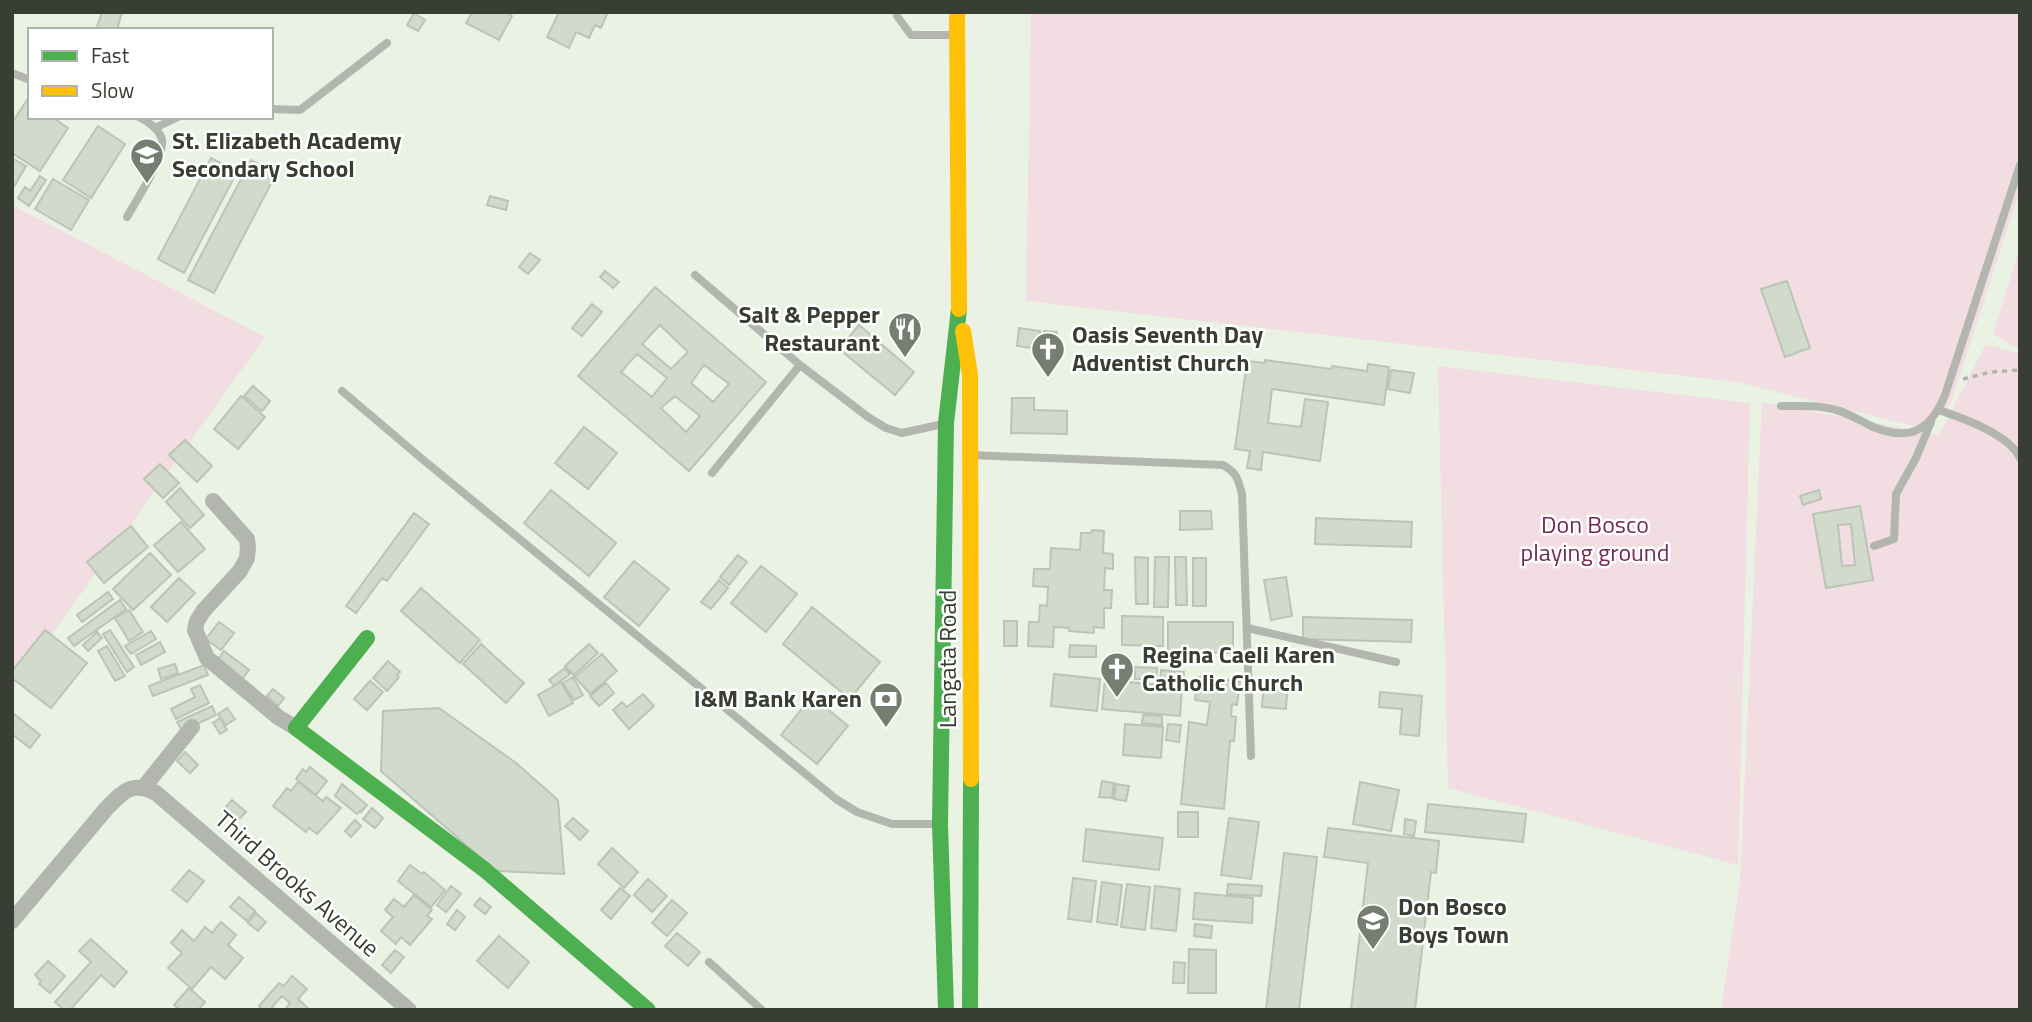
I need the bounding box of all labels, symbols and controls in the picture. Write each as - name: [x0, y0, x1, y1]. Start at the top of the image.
- legend: [28, 28, 273, 119]
- text: Fast: [91, 39, 130, 71]
- text: Slow: [91, 74, 134, 106]
- place label: St. Elizabeth Academy Secondary School: [172, 122, 402, 186]
- school or university icon: St. Elizabeth Academy Secondary School: [128, 136, 166, 185]
- place label: Salt & Pepper Restaurant: [738, 296, 880, 360]
- restaurant icon: Salt & Pepper Restaurant: [886, 310, 924, 359]
- place label: Oasis Seventh Day Adventist Church: [1072, 316, 1263, 380]
- church icon: Oasis Seventh Day Adventist Church: [1029, 330, 1067, 379]
- park label: Don Bosco playing ground: [1521, 506, 1669, 570]
- street label: Langata Road: [929, 590, 965, 728]
- place label: Regina Caeli Karen Catholic Church: [1142, 636, 1335, 700]
- church icon: Regina Caeli Karen Catholic Church: [1098, 650, 1136, 699]
- place label: I&M Bank Karen: [694, 680, 862, 716]
- bank icon: I&M Bank Karen: [867, 680, 905, 729]
- street label: Third Brooks Avenue: [207, 801, 388, 965]
- place label: Don Bosco Boys Town: [1398, 888, 1509, 952]
- school or university icon: Don Bosco Boys Town: [1354, 902, 1392, 951]

